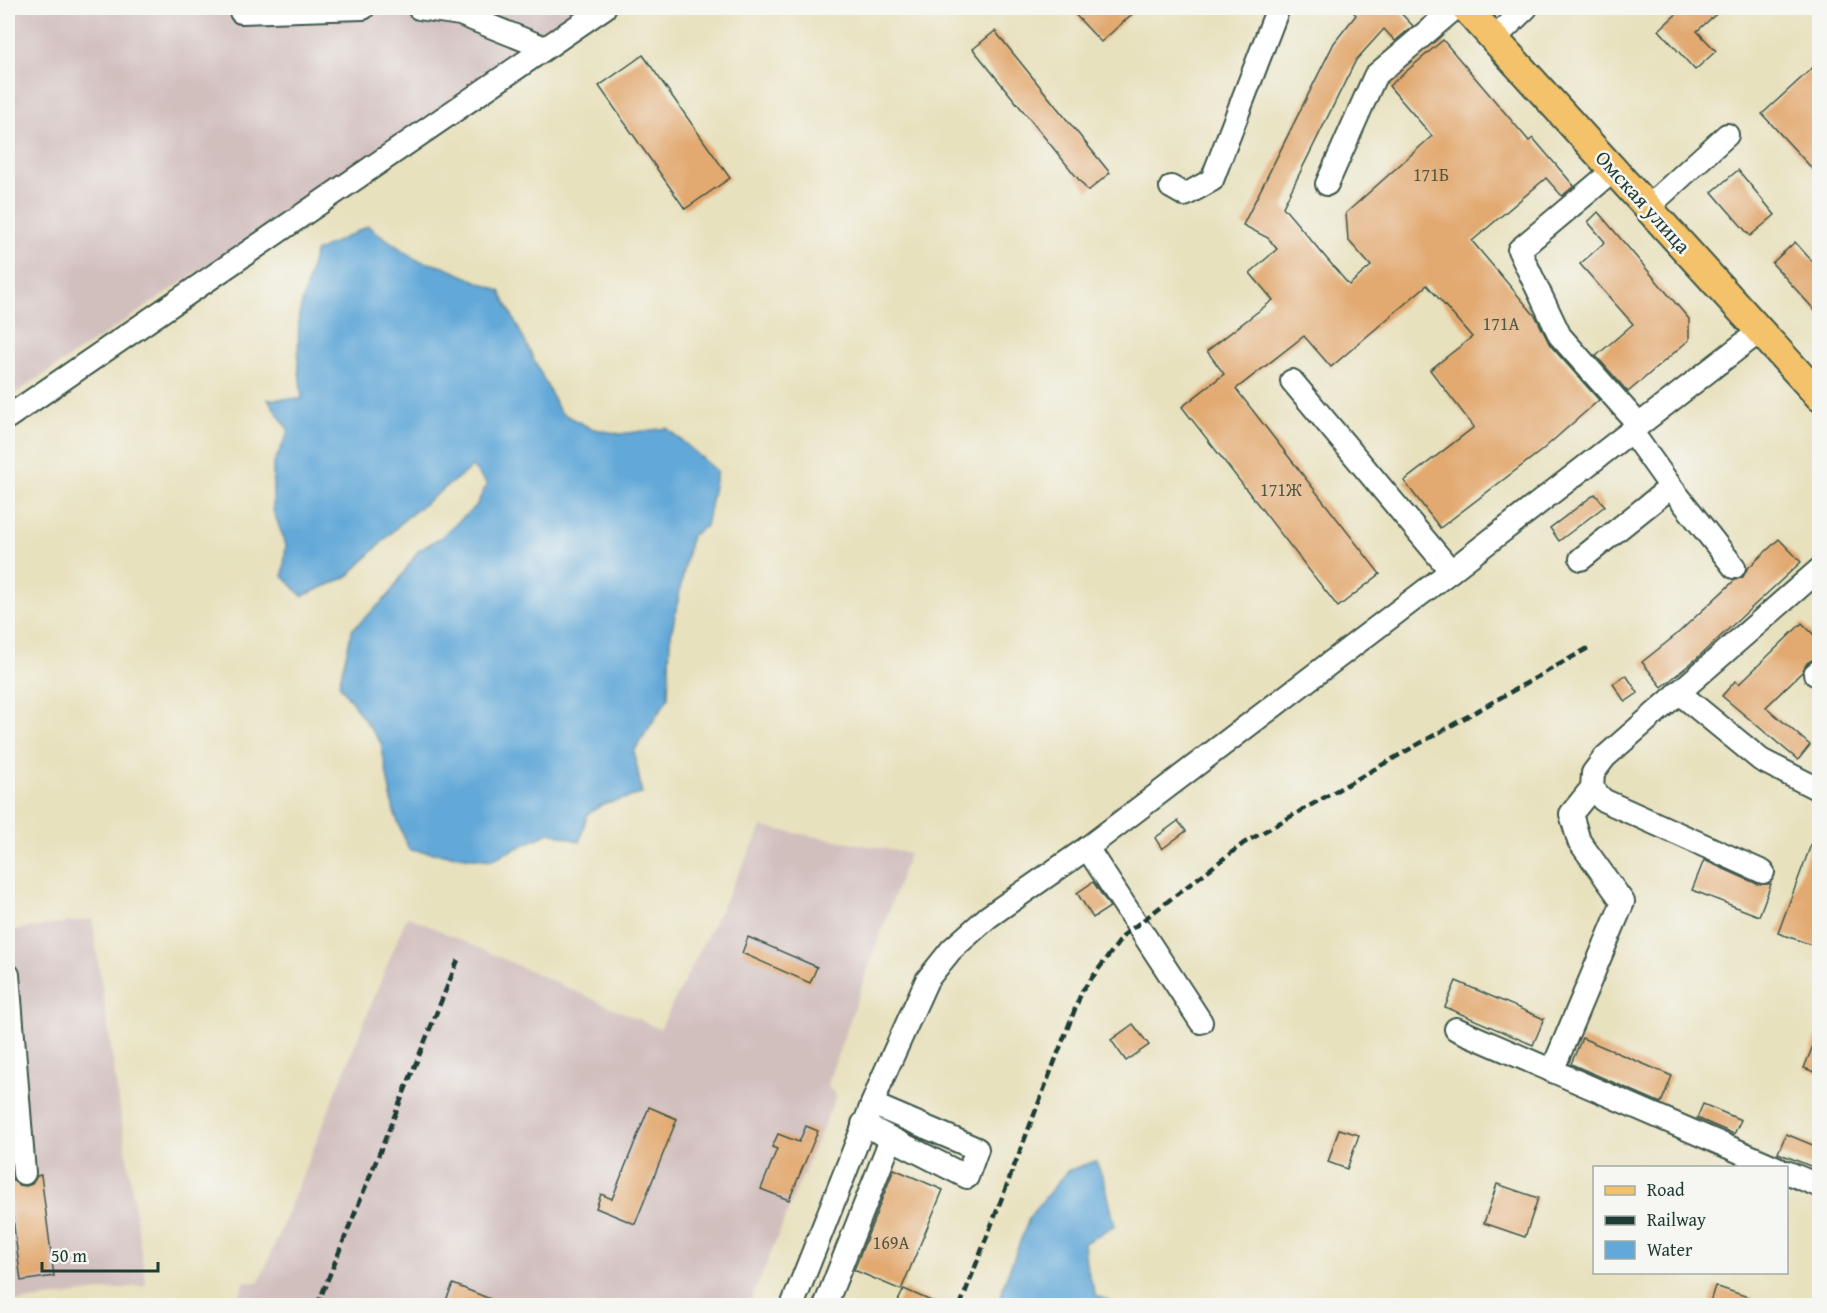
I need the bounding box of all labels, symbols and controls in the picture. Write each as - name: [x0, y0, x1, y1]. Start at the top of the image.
- street label: Омская улица: [1588, 143, 1698, 260]
- house number: 171Б: [1413, 161, 1449, 188]
- house number: 171А: [1483, 310, 1520, 337]
- house number: 171Ж: [1260, 476, 1302, 503]
- legend: [1593, 1166, 1788, 1274]
- text: Road: [1647, 1176, 1685, 1203]
- text: Railway: [1647, 1206, 1706, 1233]
- house number: 169А: [873, 1229, 910, 1256]
- scale bar: [42, 1235, 158, 1273]
- text: Water: [1647, 1236, 1693, 1263]
- text: 50 m: [51, 1242, 87, 1269]

